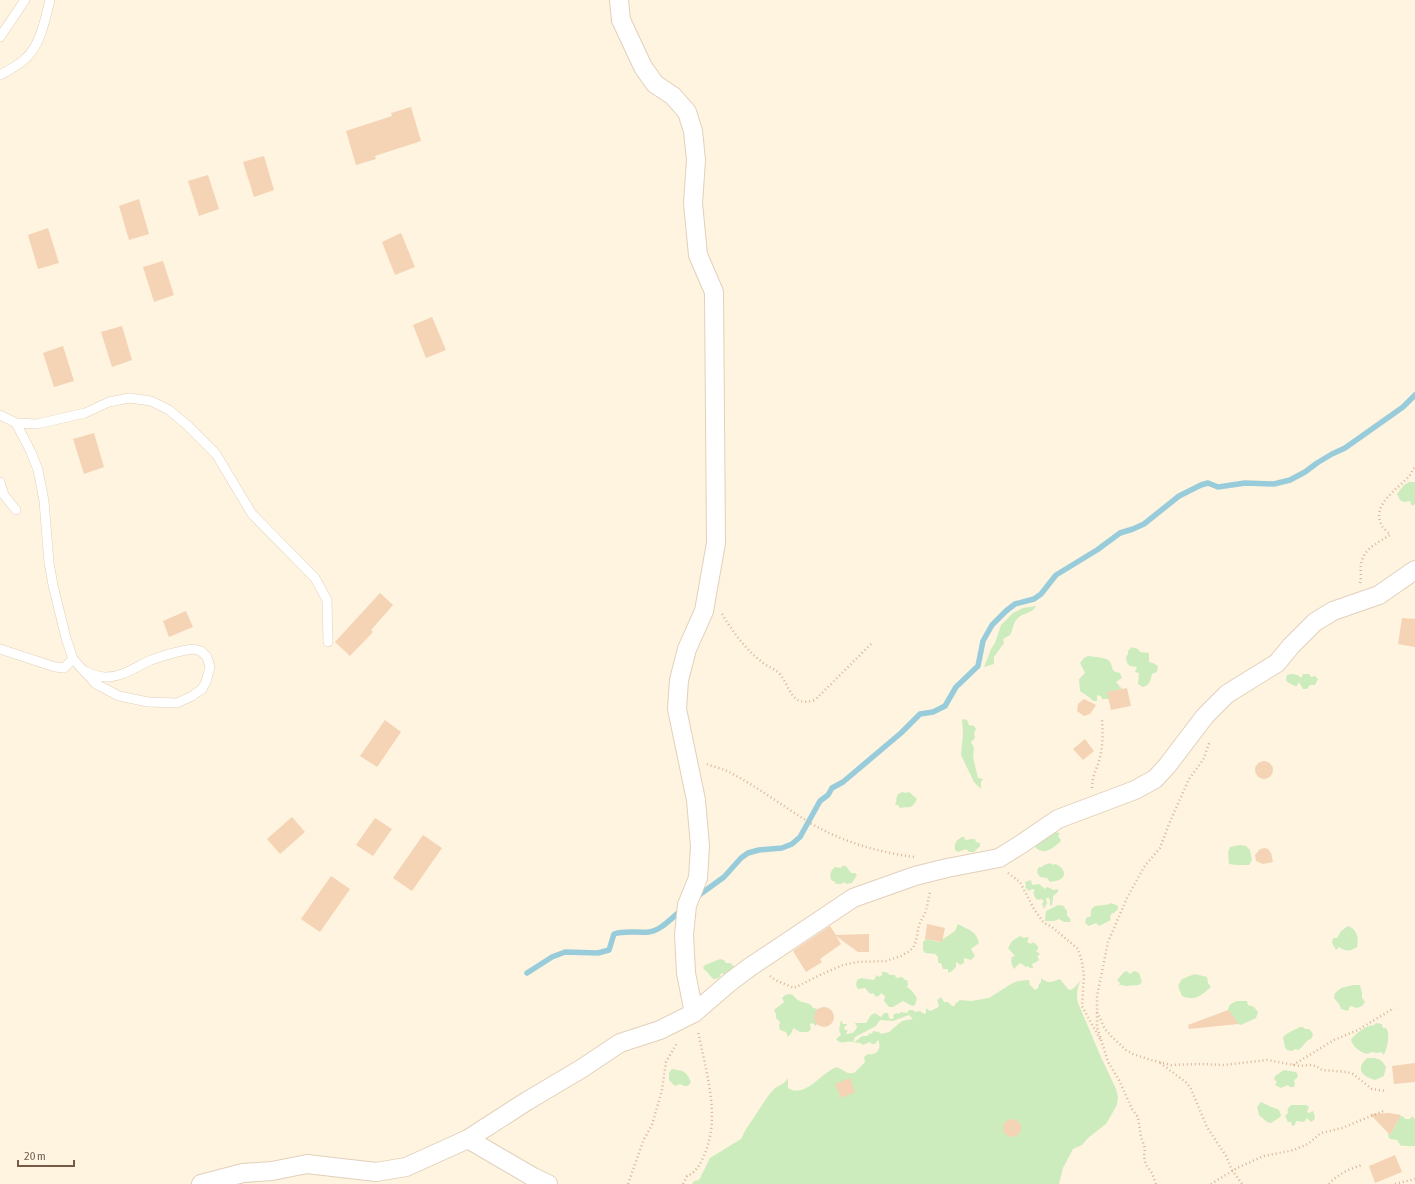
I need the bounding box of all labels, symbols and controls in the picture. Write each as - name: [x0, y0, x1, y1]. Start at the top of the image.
- scale bar: [18, 1142, 74, 1168]
- text: 20 m: [24, 1149, 46, 1163]

